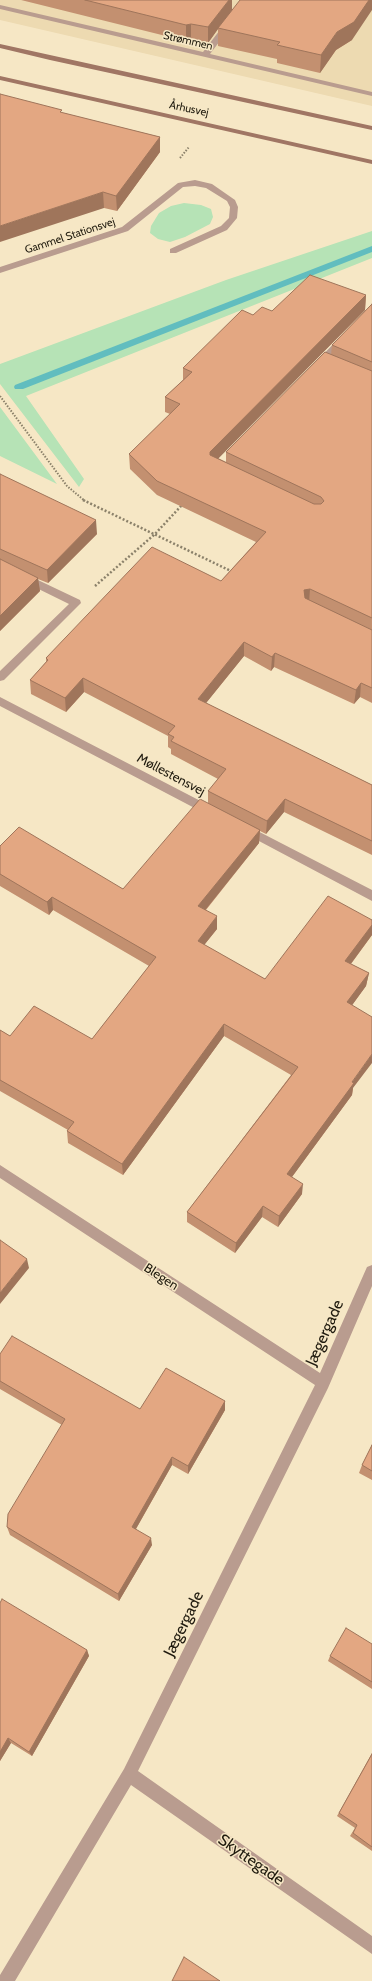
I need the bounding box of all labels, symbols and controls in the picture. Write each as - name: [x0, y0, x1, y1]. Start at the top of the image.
- street label: Strømmen: [162, 29, 214, 53]
- street label: Århusvej: [168, 98, 210, 120]
- street label: Gammel Stationsvej: [23, 215, 117, 257]
- street label: Møllestensvej: [134, 751, 208, 799]
- street label: Blegen: [141, 1260, 181, 1294]
- street label: Jægergade: [302, 1297, 348, 1369]
- street label: Jægergade: [160, 1588, 208, 1660]
- street label: Skyttegade: [214, 1830, 288, 1890]

